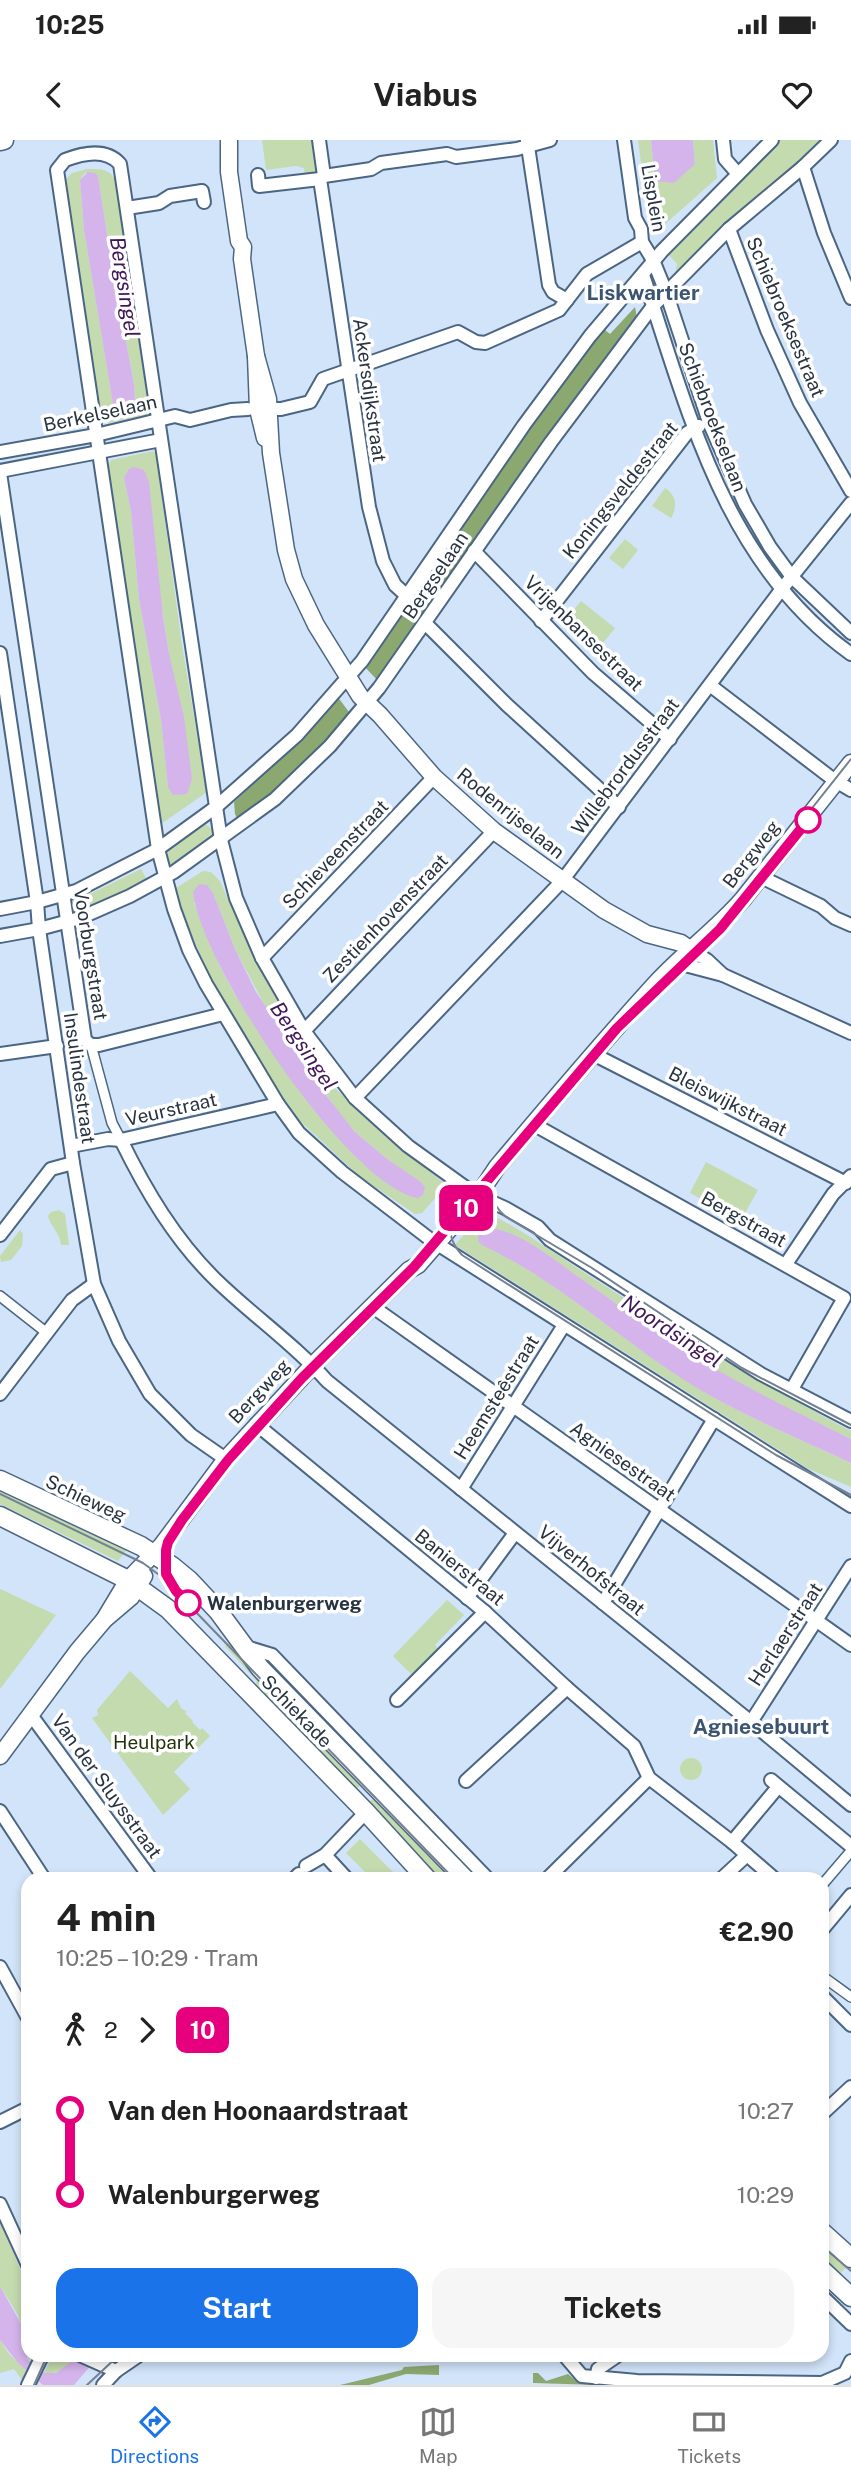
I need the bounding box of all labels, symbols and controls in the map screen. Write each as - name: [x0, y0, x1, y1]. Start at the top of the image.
- text: 10:25: [35, 9, 104, 40]
- icon: back: [35, 76, 73, 114]
- text: Viabus: [373, 76, 478, 113]
- icon: heart: [778, 76, 816, 114]
- street label: Lisplein: [637, 162, 671, 234]
- street label: Schiebroeksestraat: [742, 234, 830, 400]
- water label: Bergsingel: [105, 235, 145, 339]
- district label: Liskwartier: [586, 280, 700, 305]
- street label: Ackersdijkstraat: [349, 317, 391, 463]
- street label: Schiebroekselaan: [674, 339, 752, 495]
- street label: Berkelselaan: [41, 390, 159, 436]
- street label: Koningsveldestraat: [558, 417, 682, 563]
- street label: Bergselaan: [398, 527, 472, 623]
- street label: Vrijenbansestraat: [520, 571, 648, 695]
- street label: Willebrordusstraat: [567, 694, 683, 838]
- street label: Rodenrijselaan: [453, 763, 569, 863]
- street label: Schieveenstraat: [277, 795, 393, 913]
- unlabelled marker: [795, 807, 821, 833]
- street label: Bergweg: [718, 816, 784, 892]
- street label: Zestienhovenstraat: [318, 849, 452, 987]
- street label: Voorburgstraat: [70, 886, 112, 1022]
- water label: Bergsingel: [265, 997, 343, 1095]
- street label: Insulindestraat: [60, 1011, 100, 1145]
- street label: Bleiswijkstraat: [665, 1062, 791, 1140]
- street label: Veurstraat: [123, 1088, 219, 1130]
- line badge: 10: [434, 1185, 498, 1231]
- street label: Bergstraat: [698, 1187, 790, 1251]
- text: 10: [453, 1194, 479, 1222]
- water label: Noordsingel: [617, 1289, 727, 1373]
- street label: Heemsteêstraat: [449, 1331, 543, 1463]
- street label: Bergweg: [224, 1354, 294, 1428]
- street label: Agniesestraat: [566, 1417, 680, 1505]
- street label: Schieweg: [42, 1470, 130, 1526]
- street label: Vijverhofstraat: [534, 1520, 650, 1620]
- street label: Banierstraat: [411, 1524, 509, 1610]
- street label: Herlaerstraat: [743, 1578, 827, 1690]
- marker: Walenburgerweg: [175, 1590, 201, 1616]
- place label: Walenburgerweg: [207, 1592, 362, 1614]
- street label: Schiekade: [257, 1670, 337, 1752]
- street label: Van der Sluysstraat: [47, 1710, 167, 1862]
- district label: Agniesebuurt: [693, 1714, 829, 1739]
- park label: Heulpark: [113, 1731, 195, 1753]
- text: 4 min: [56, 1895, 156, 1940]
- text: €2.90: [720, 1916, 794, 1947]
- text: 10:25 – 10:29 · Tram: [56, 1944, 259, 1971]
- icon: walk: [56, 2011, 94, 2049]
- icon: forward: [128, 2011, 166, 2049]
- text: 2: [104, 2016, 118, 2043]
- text: 10: [190, 2016, 215, 2044]
- text: Van den Hoonaardstraat: [108, 2095, 408, 2126]
- text: 10:27: [737, 2097, 794, 2124]
- text: Walenburgerweg: [108, 2179, 320, 2210]
- text: 10:29: [737, 2181, 794, 2208]
- button: Start: [56, 2268, 418, 2348]
- button: Tickets: [432, 2268, 794, 2348]
- tab: Directions: [110, 2403, 199, 2467]
- tab: Map: [419, 2403, 458, 2467]
- tab: Tickets: [677, 2403, 741, 2467]

